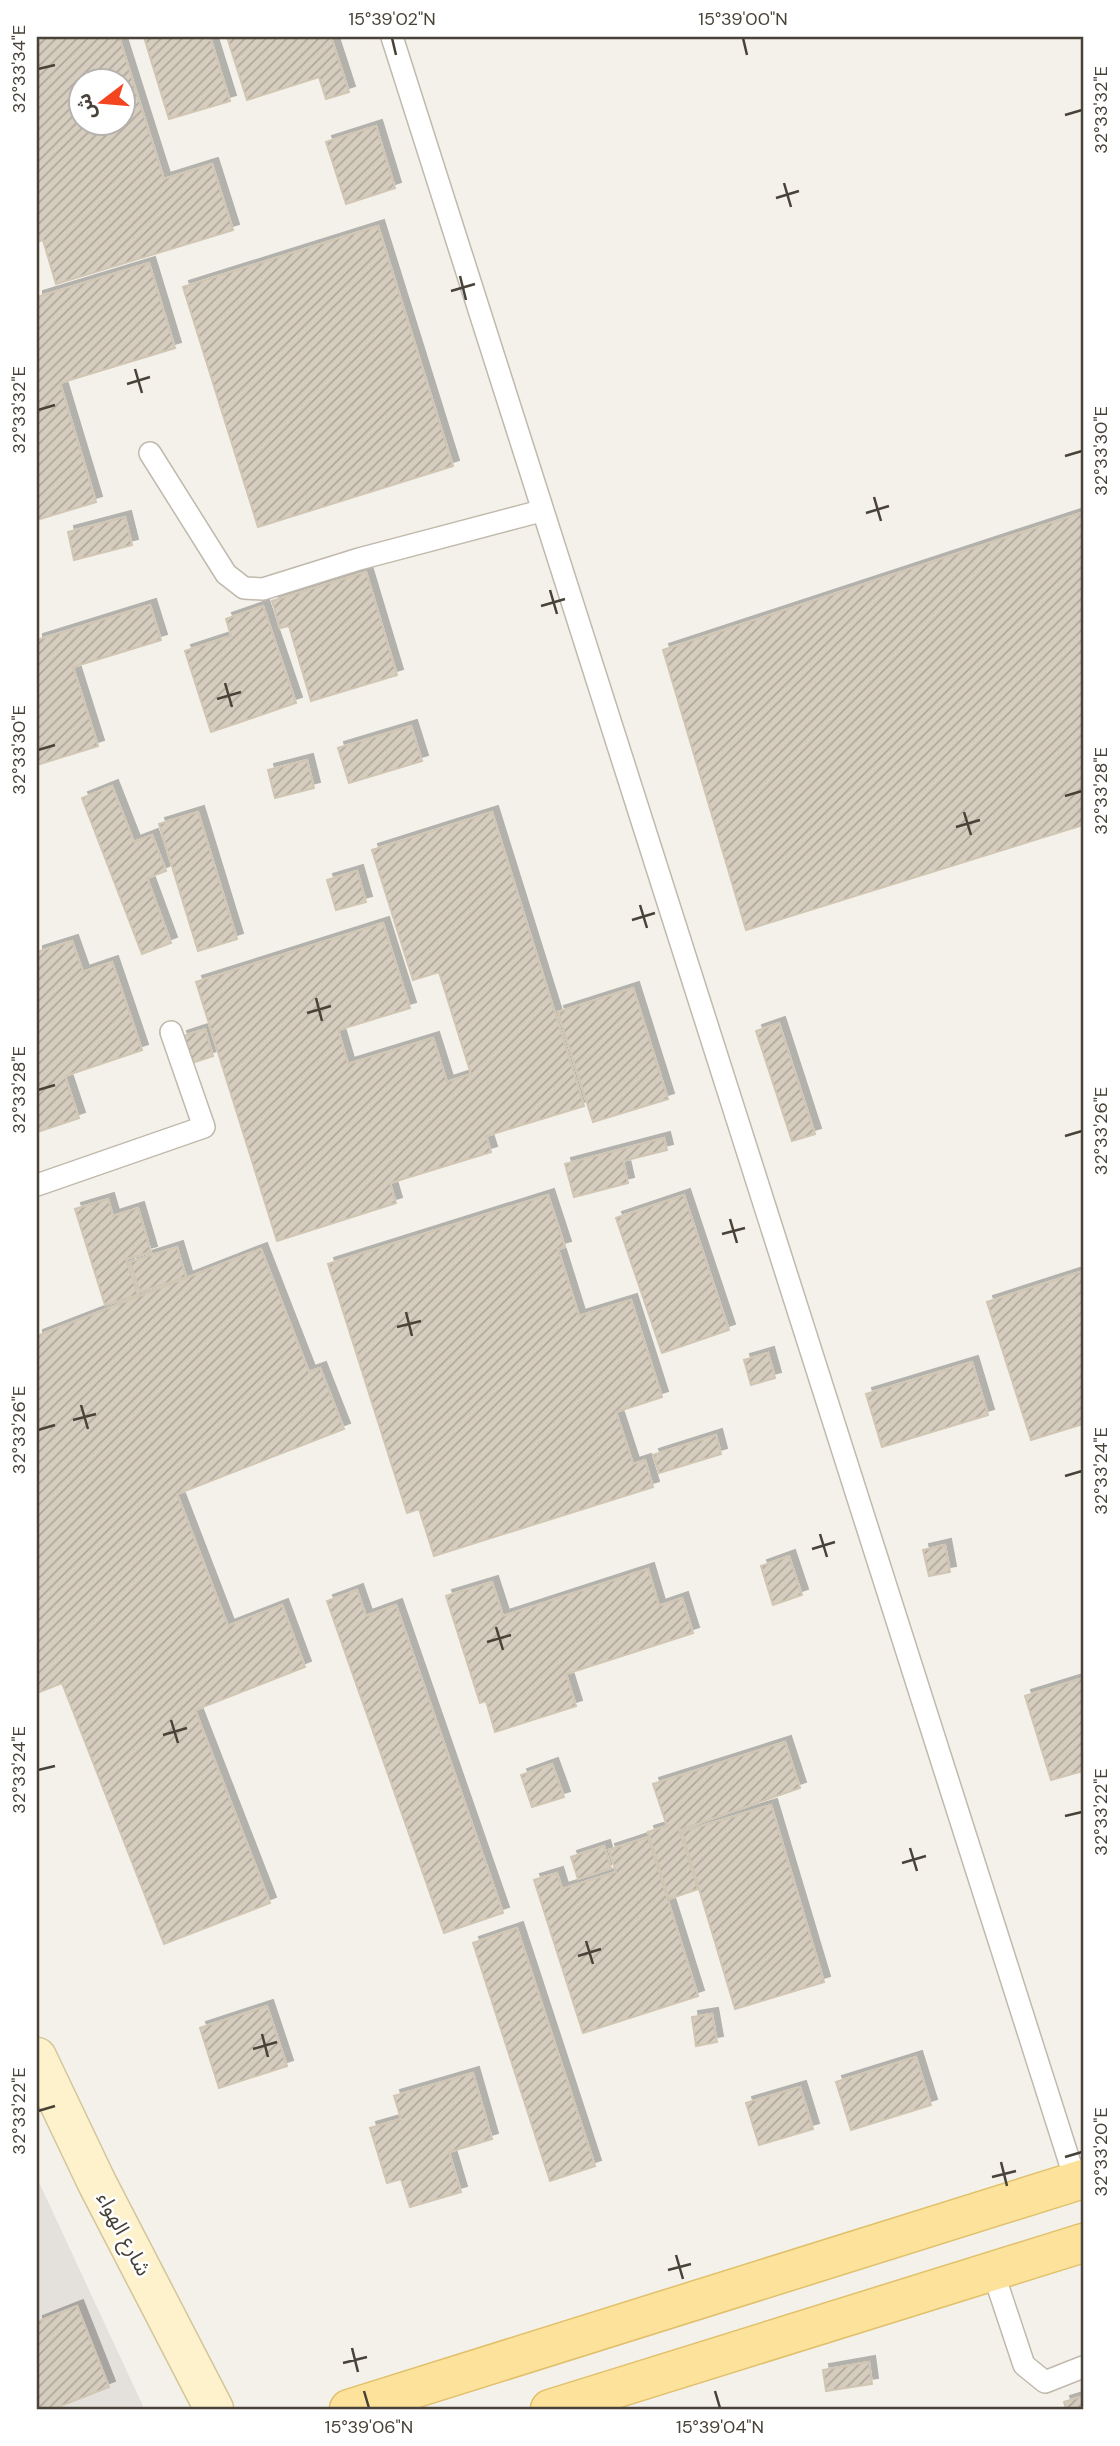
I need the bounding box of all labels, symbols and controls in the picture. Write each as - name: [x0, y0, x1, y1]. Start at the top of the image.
- text: 15°39'02"N: [348, 7, 436, 31]
- text: 15°39'00"N: [698, 7, 788, 31]
- text: 32°33'34"E: [7, 25, 31, 113]
- north arrow: [66, 66, 136, 136]
- text: 32°33'32"E: [1089, 66, 1113, 154]
- text: ش: [71, 91, 102, 123]
- text: 32°33'32"E: [7, 366, 31, 454]
- text: 32°33'30"E: [1089, 406, 1113, 496]
- text: 32°33'30"E: [7, 705, 31, 795]
- text: 32°33'28"E: [1089, 747, 1113, 835]
- text: 32°33'28"E: [7, 1046, 31, 1134]
- text: 32°33'26"E: [1089, 1087, 1113, 1175]
- text: 32°33'26"E: [7, 1386, 31, 1474]
- text: 32°33'24"E: [1089, 1427, 1113, 1515]
- text: 32°33'24"E: [7, 1726, 31, 1814]
- text: 32°33'22"E: [1089, 1768, 1113, 1856]
- text: 32°33'22"E: [7, 2067, 31, 2155]
- text: 32°33'20"E: [1089, 2107, 1113, 2197]
- street label: شارع الهواء: [89, 2187, 158, 2281]
- text: 15°39'06"N: [325, 2415, 413, 2439]
- text: 15°39'04"N: [676, 2415, 764, 2439]

